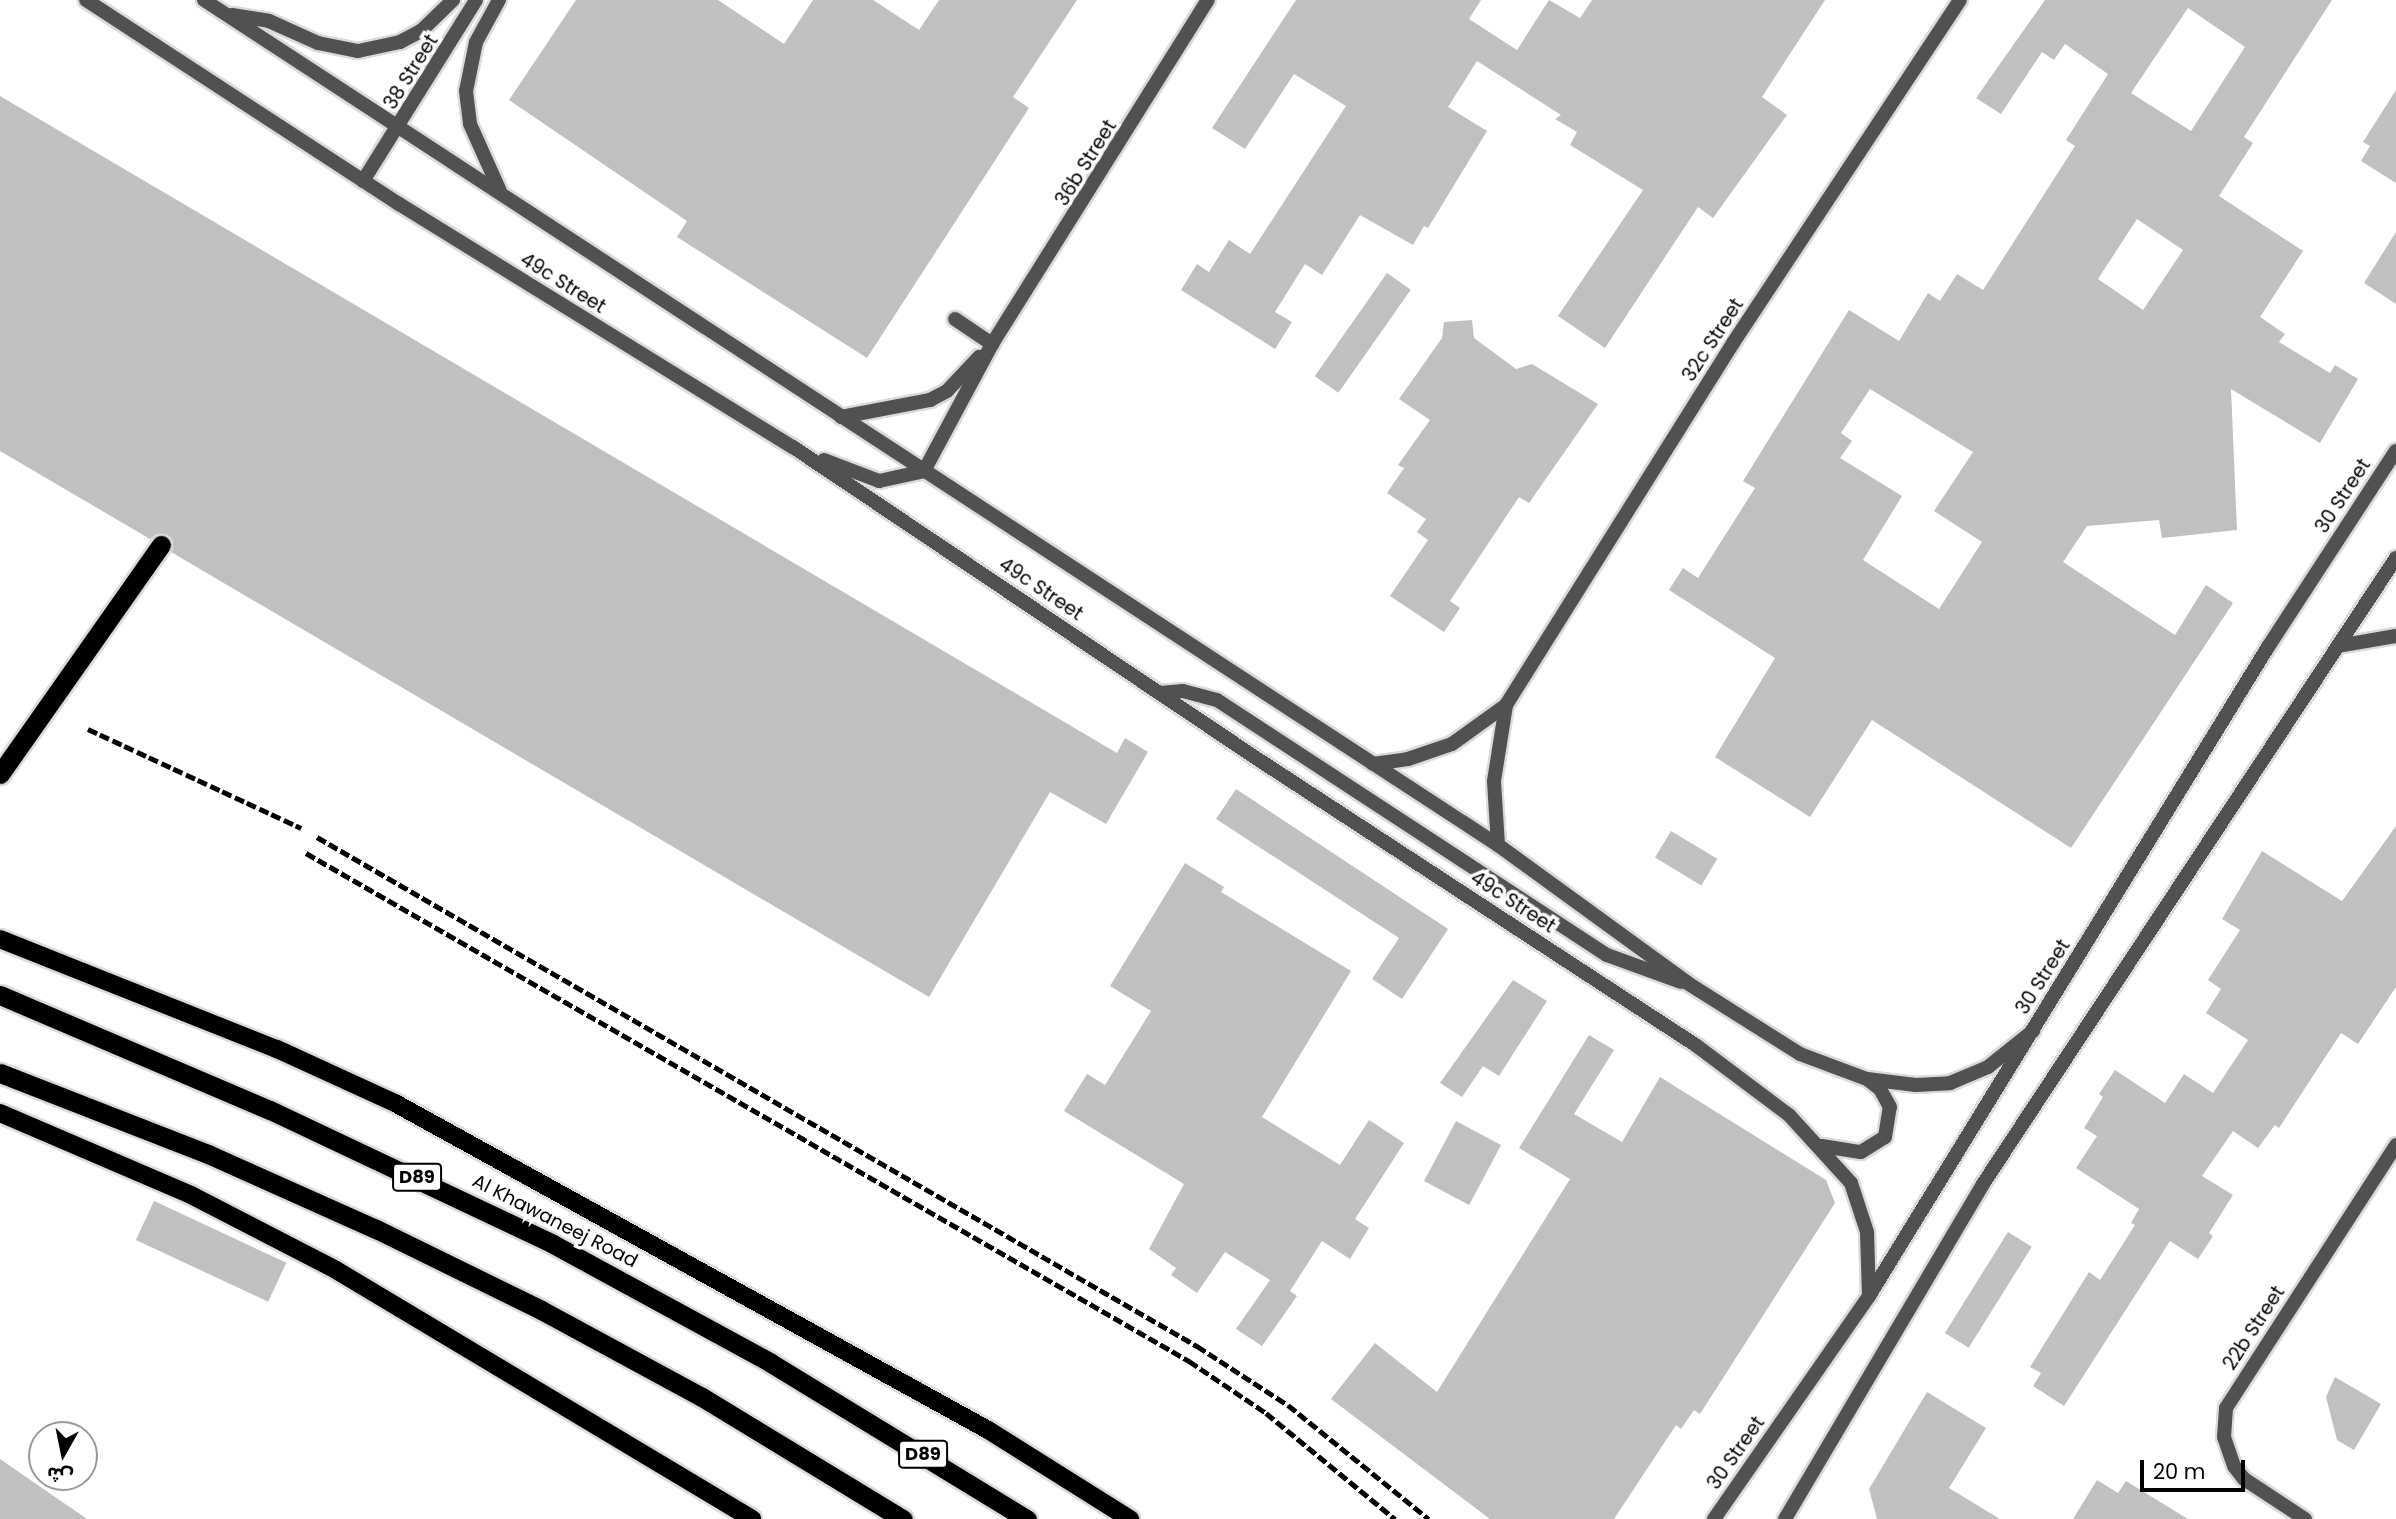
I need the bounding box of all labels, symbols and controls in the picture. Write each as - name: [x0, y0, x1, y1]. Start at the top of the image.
- street label: 38 Street: [379, 30, 443, 114]
- street label: 36b Street: [1051, 116, 1121, 210]
- street label: 49c Street: [516, 248, 610, 318]
- street label: 32c Street: [1678, 294, 1748, 386]
- street label: 30 Street: [2311, 455, 2375, 537]
- street label: 49c Street: [995, 553, 1087, 625]
- street label: 49c Street: [1466, 866, 1560, 938]
- street label: 30 Street: [2011, 935, 2075, 1019]
- road number: D89: [391, 1162, 443, 1192]
- street label: Al Khawaneej Road: [469, 1169, 641, 1273]
- street label: 22b Street: [2218, 1282, 2290, 1374]
- street label: 30 Street: [1703, 1412, 1769, 1494]
- north arrow: [28, 1421, 98, 1491]
- road number: D89: [897, 1440, 949, 1469]
- scale bar: [2144, 1446, 2249, 1490]
- text: 20 m: [2153, 1457, 2206, 1486]
- text: ش: [45, 1460, 75, 1491]

